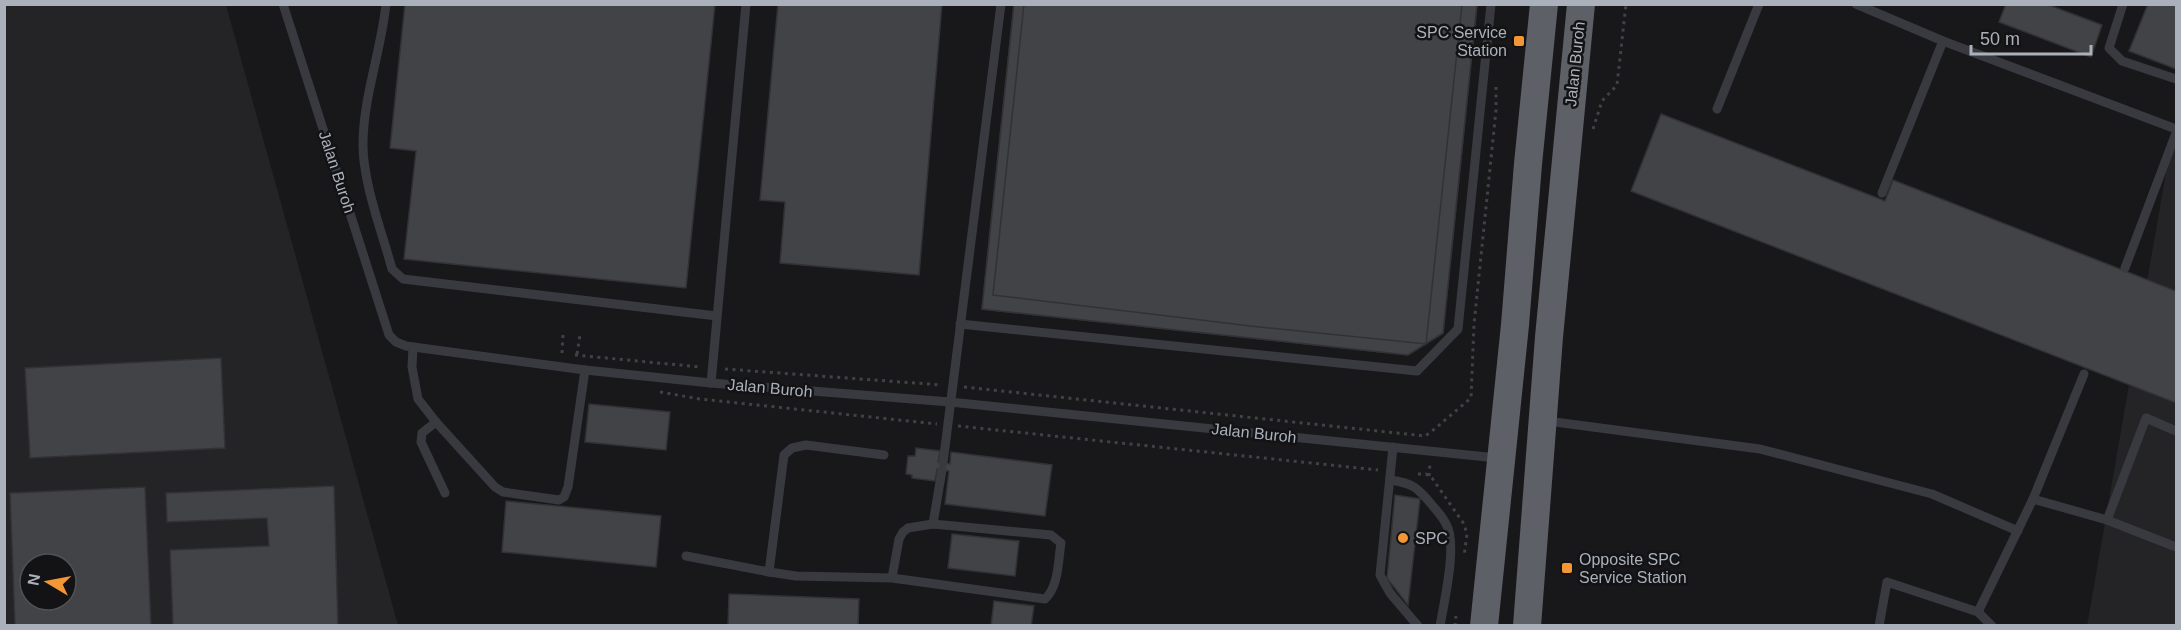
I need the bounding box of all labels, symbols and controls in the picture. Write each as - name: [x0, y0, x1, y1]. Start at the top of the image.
- scale bar: [1971, 18, 2091, 56]
- street label: Jalan Buroh: [1562, 21, 1588, 107]
- place label: SPC Service Station: [1416, 24, 1507, 59]
- text: 50 m: [1980, 29, 2020, 49]
- marker: SPC Service Station: [1512, 34, 1526, 48]
- street label: Jalan Buroh: [316, 129, 358, 215]
- street label: Jalan Buroh: [727, 376, 813, 400]
- street label: Jalan Buroh: [1211, 420, 1297, 446]
- place label: SPC: [1415, 530, 1448, 547]
- marker: SPC: [1396, 531, 1410, 545]
- place label: Opposite SPC Service Station: [1579, 551, 1687, 586]
- north arrow: [18, 552, 78, 612]
- marker: Opposite SPC Service Station: [1560, 561, 1574, 575]
- text: N: [24, 572, 43, 587]

